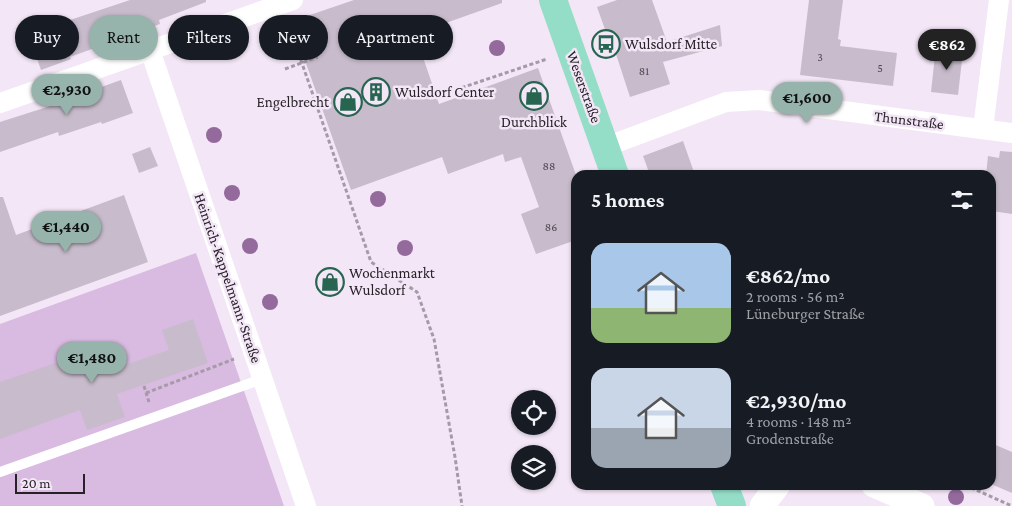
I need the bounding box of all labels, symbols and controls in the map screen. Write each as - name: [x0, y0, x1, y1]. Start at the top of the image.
- chip: Buy: [15, 15, 79, 60]
- chip: Rent: [89, 15, 158, 60]
- chip: Filters: [168, 15, 249, 60]
- chip: New: [259, 15, 328, 60]
- chip: Apartment: [338, 15, 453, 60]
- pin: €862: [917, 28, 977, 71]
- bus stop icon: Wulsdorf Mitte: [591, 29, 621, 59]
- place label: Wulsdorf Mitte: [625, 36, 717, 52]
- text: €862: [929, 36, 965, 53]
- street label: Weserstraße: [564, 49, 605, 125]
- house number: 3: [817, 50, 823, 64]
- house number: 5: [877, 61, 883, 75]
- house number: 81: [639, 64, 649, 78]
- pin: €2,930: [26, 74, 108, 116]
- building icon: Wulsdorf Center: [361, 77, 391, 107]
- text: €2,930: [42, 81, 92, 98]
- shop icon: Durchblick: [519, 81, 549, 111]
- pin: €1,600: [766, 82, 848, 124]
- place label: Wulsdorf Center: [395, 84, 495, 100]
- shop icon: Engelbrecht: [333, 87, 363, 117]
- text: €1,600: [782, 89, 832, 106]
- place label: Engelbrecht: [257, 94, 330, 111]
- street label: Thunstraße: [873, 108, 945, 132]
- place label: Durchblick: [501, 114, 568, 130]
- house number: 88: [543, 159, 555, 173]
- icon: filters: [948, 186, 976, 214]
- text: 5 homes: [591, 188, 664, 212]
- street label: Heinrich-Kappelmann-Straße: [190, 191, 265, 366]
- pin: €1,440: [25, 210, 107, 253]
- text: €1,440: [42, 218, 90, 235]
- house number: 86: [545, 220, 557, 234]
- icon: home: [631, 263, 691, 323]
- text: €862/mo: [746, 264, 830, 288]
- place label: Wochenmarkt Wulsdorf: [349, 265, 436, 298]
- shop icon: Wochenmarkt Wulsdorf: [315, 267, 345, 297]
- text: 2 rooms · 56 m²: [746, 288, 845, 305]
- text: Lüneburger Straße: [746, 305, 865, 322]
- pin: €1,480: [51, 342, 133, 384]
- text: €1,480: [68, 349, 116, 366]
- icon: home: [631, 388, 691, 448]
- text: €2,930/mo: [746, 389, 846, 413]
- map controls: [511, 390, 556, 490]
- button: locate: [511, 390, 556, 435]
- text: 4 rooms · 148 m²: [746, 413, 852, 430]
- text: Grodenstraße: [746, 430, 834, 447]
- button: layers: [511, 445, 556, 490]
- scale bar: [15, 471, 85, 494]
- text: 20 m: [22, 475, 50, 491]

